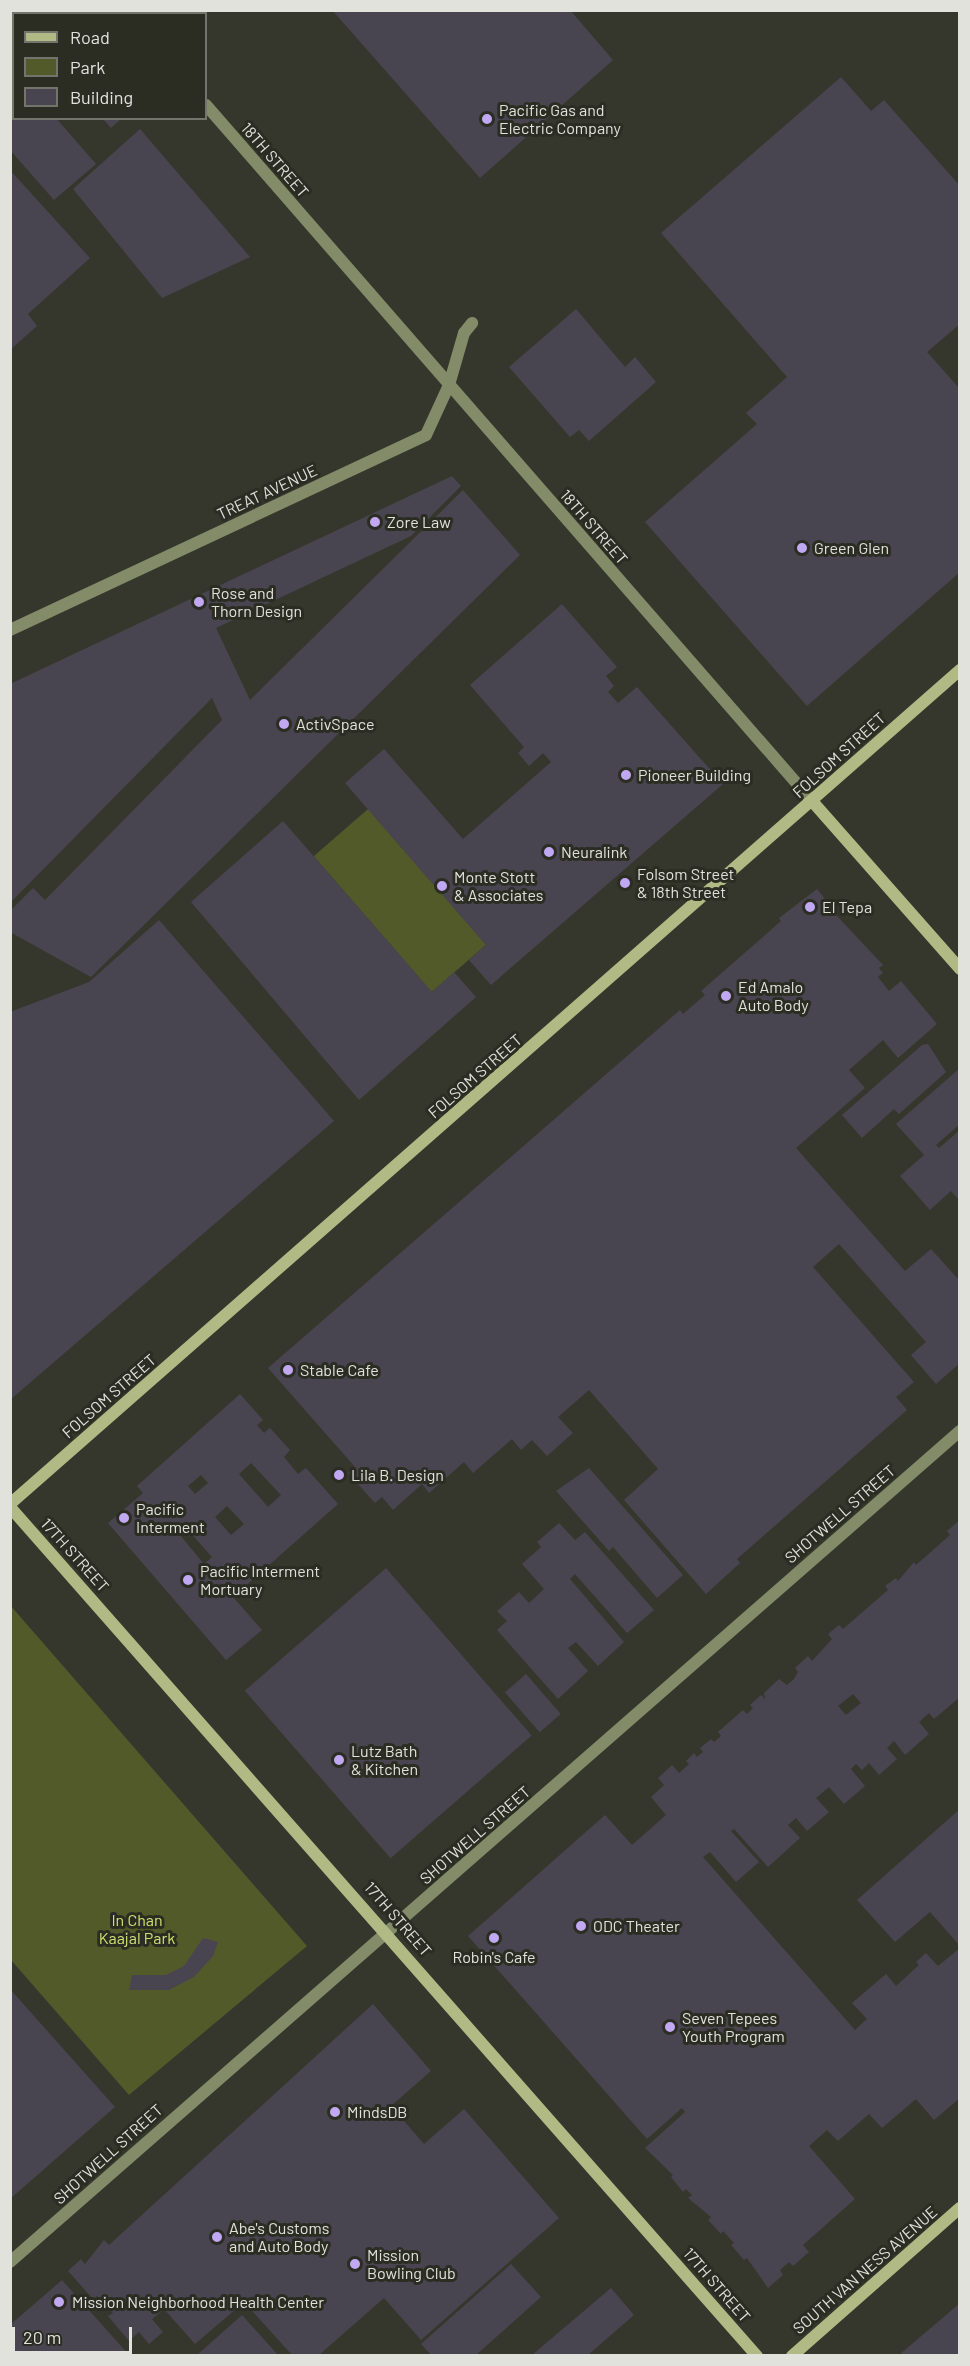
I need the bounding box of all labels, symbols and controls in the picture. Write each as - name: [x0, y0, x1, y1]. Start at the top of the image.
- legend: [12, 12, 207, 120]
- text: Road: [70, 26, 110, 48]
- text: Park: [70, 56, 105, 78]
- text: Building: [70, 86, 133, 108]
- place label: Pacific Gas and Electric Company: [499, 100, 621, 138]
- marker: Pacific Gas and Electric Company: [480, 112, 494, 126]
- street label: 18TH STREET: [237, 119, 313, 201]
- street label: TREAT AVENUE: [214, 460, 320, 524]
- street label: 18TH STREET: [556, 486, 632, 568]
- place label: Zore Law: [387, 512, 451, 532]
- marker: Zore Law: [368, 515, 382, 529]
- place label: Green Glen: [814, 538, 889, 558]
- marker: Green Glen: [795, 541, 809, 555]
- place label: Rose and Thorn Design: [211, 583, 302, 621]
- marker: Rose and Thorn Design: [192, 595, 206, 609]
- street label: FOLSOM STREET: [789, 708, 889, 802]
- place label: ActivSpace: [296, 714, 374, 734]
- marker: ActivSpace: [277, 717, 291, 731]
- place label: Pioneer Building: [638, 765, 751, 785]
- marker: Pioneer Building: [619, 768, 633, 782]
- place label: Neuralink: [561, 842, 627, 862]
- marker: Neuralink: [542, 845, 556, 859]
- place label: Folsom Street & 18th Street: [637, 864, 734, 902]
- place label: Monte Stott & Associates: [454, 867, 543, 905]
- marker: Folsom Street & 18th Street: [618, 876, 632, 890]
- marker: Monte Stott & Associates: [435, 879, 449, 893]
- place label: El Tepa: [822, 897, 872, 917]
- marker: El Tepa: [803, 900, 817, 914]
- place label: Ed Amalo Auto Body: [738, 977, 809, 1015]
- marker: Ed Amalo Auto Body: [719, 989, 733, 1003]
- street label: FOLSOM STREET: [424, 1030, 526, 1122]
- street label: FOLSOM STREET: [58, 1350, 160, 1442]
- place label: Stable Cafe: [300, 1360, 379, 1380]
- marker: Stable Cafe: [281, 1363, 295, 1377]
- street label: SHOTWELL STREET: [781, 1461, 899, 1567]
- place label: Lila B. Design: [351, 1465, 444, 1485]
- marker: Lila B. Design: [332, 1468, 346, 1482]
- place label: Pacific Interment: [136, 1499, 205, 1537]
- marker: Pacific Interment: [117, 1511, 131, 1525]
- street label: 17TH STREET: [37, 1514, 113, 1596]
- place label: Pacific Interment Mortuary: [200, 1561, 320, 1599]
- marker: Pacific Interment Mortuary: [181, 1573, 195, 1587]
- place label: Lutz Bath & Kitchen: [351, 1741, 418, 1779]
- marker: Lutz Bath & Kitchen: [332, 1753, 346, 1767]
- street label: SHOTWELL STREET: [416, 1782, 534, 1888]
- street label: 17TH STREET: [360, 1878, 436, 1960]
- park label: In Chan Kaajal Park: [99, 1910, 175, 1948]
- place label: ODC Theater: [593, 1916, 680, 1936]
- marker: ODC Theater: [574, 1919, 588, 1933]
- marker: Robin's Cafe: [487, 1931, 501, 1945]
- place label: Robin's Cafe: [452, 1947, 536, 1967]
- place label: Seven Tepees Youth Program: [682, 2008, 785, 2046]
- marker: Seven Tepees Youth Program: [663, 2020, 677, 2034]
- street label: SHOTWELL STREET: [50, 2100, 166, 2208]
- place label: MindsDB: [347, 2102, 407, 2122]
- marker: MindsDB: [328, 2105, 342, 2119]
- street label: SOUTH VAN NESS AVENUE: [789, 2202, 941, 2338]
- place label: Abe's Customs and Auto Body: [229, 2218, 329, 2256]
- marker: Abe's Customs and Auto Body: [210, 2230, 224, 2244]
- street label: 17TH STREET: [679, 2244, 755, 2326]
- place label: Mission Bowling Club: [367, 2245, 456, 2283]
- marker: Mission Bowling Club: [348, 2257, 362, 2271]
- place label: Mission Neighborhood Health Center: [72, 2292, 324, 2312]
- marker: Mission Neighborhood Health Center: [50, 2293, 68, 2311]
- scale bar: [15, 2315, 135, 2353]
- text: 20 m: [23, 2326, 61, 2348]

